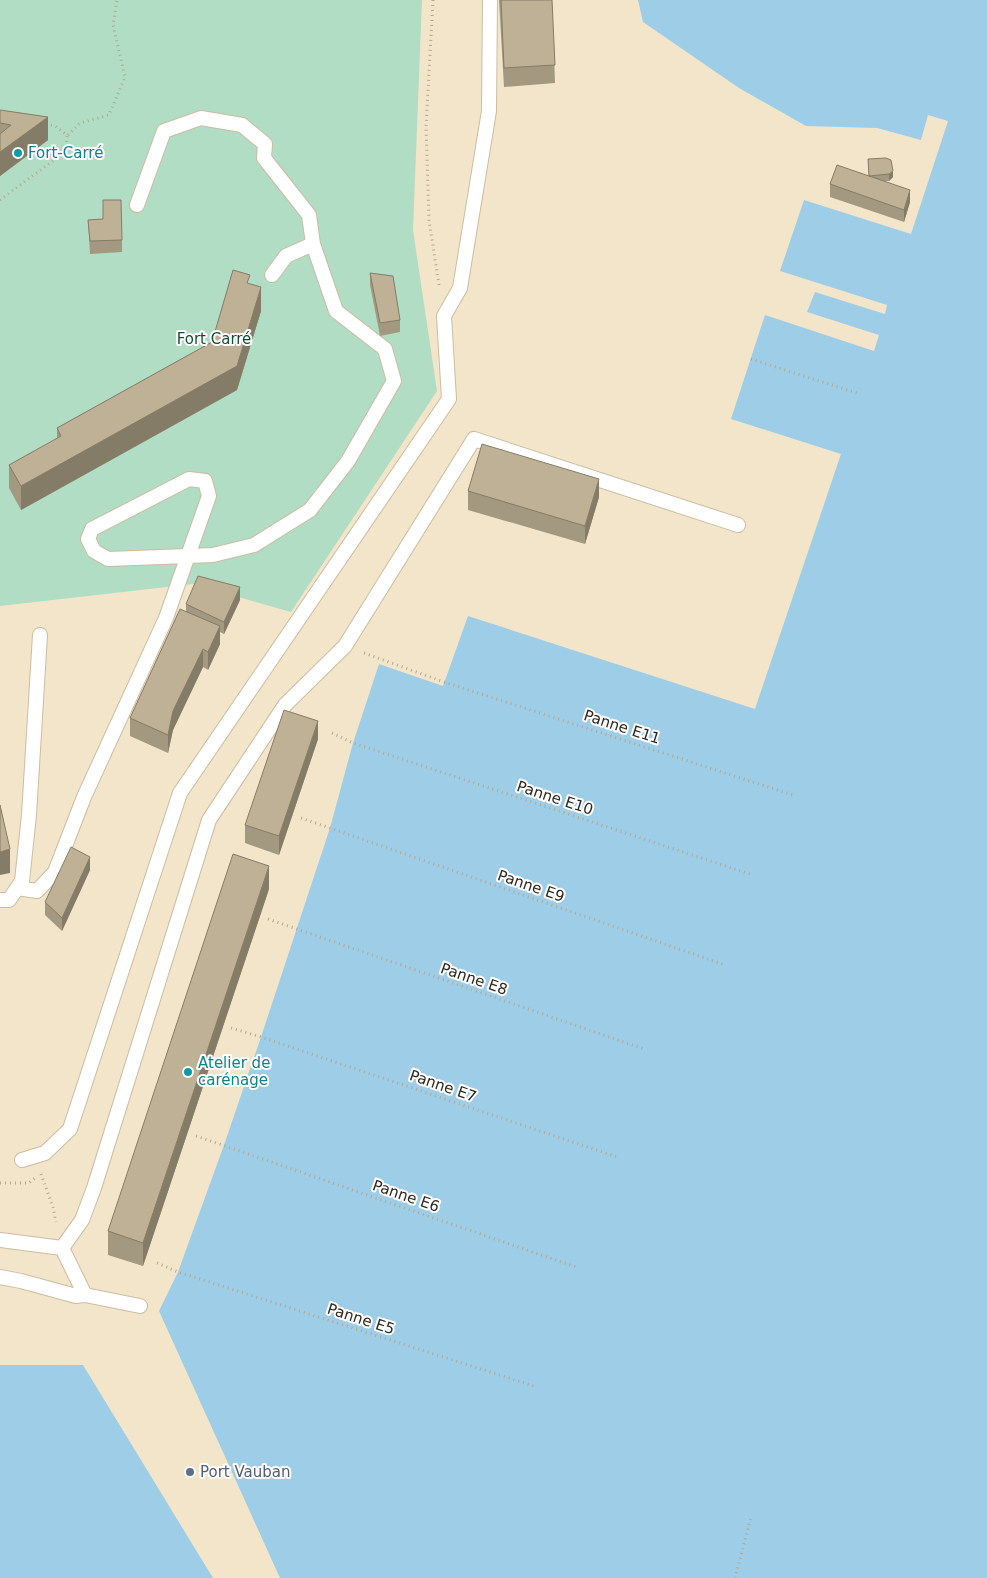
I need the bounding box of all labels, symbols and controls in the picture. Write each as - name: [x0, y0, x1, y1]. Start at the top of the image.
- place label: Fort-Carré: [28, 144, 103, 162]
- marker: Fort-Carré: [12, 147, 24, 159]
- park label: Fort Carré: [177, 330, 251, 348]
- street label: Panne E11: [582, 706, 662, 748]
- street label: Panne E10: [515, 777, 595, 819]
- street label: Panne E9: [495, 866, 567, 906]
- street label: Panne E8: [438, 959, 510, 999]
- place label: Atelier de carénage: [198, 1054, 270, 1089]
- marker: Atelier de carénage: [182, 1066, 194, 1078]
- street label: Panne E7: [407, 1066, 479, 1106]
- street label: Panne E6: [370, 1176, 442, 1216]
- street label: Panne E5: [325, 1300, 397, 1338]
- place label: Port Vauban: [200, 1463, 291, 1481]
- marker: Port Vauban: [184, 1466, 196, 1478]

